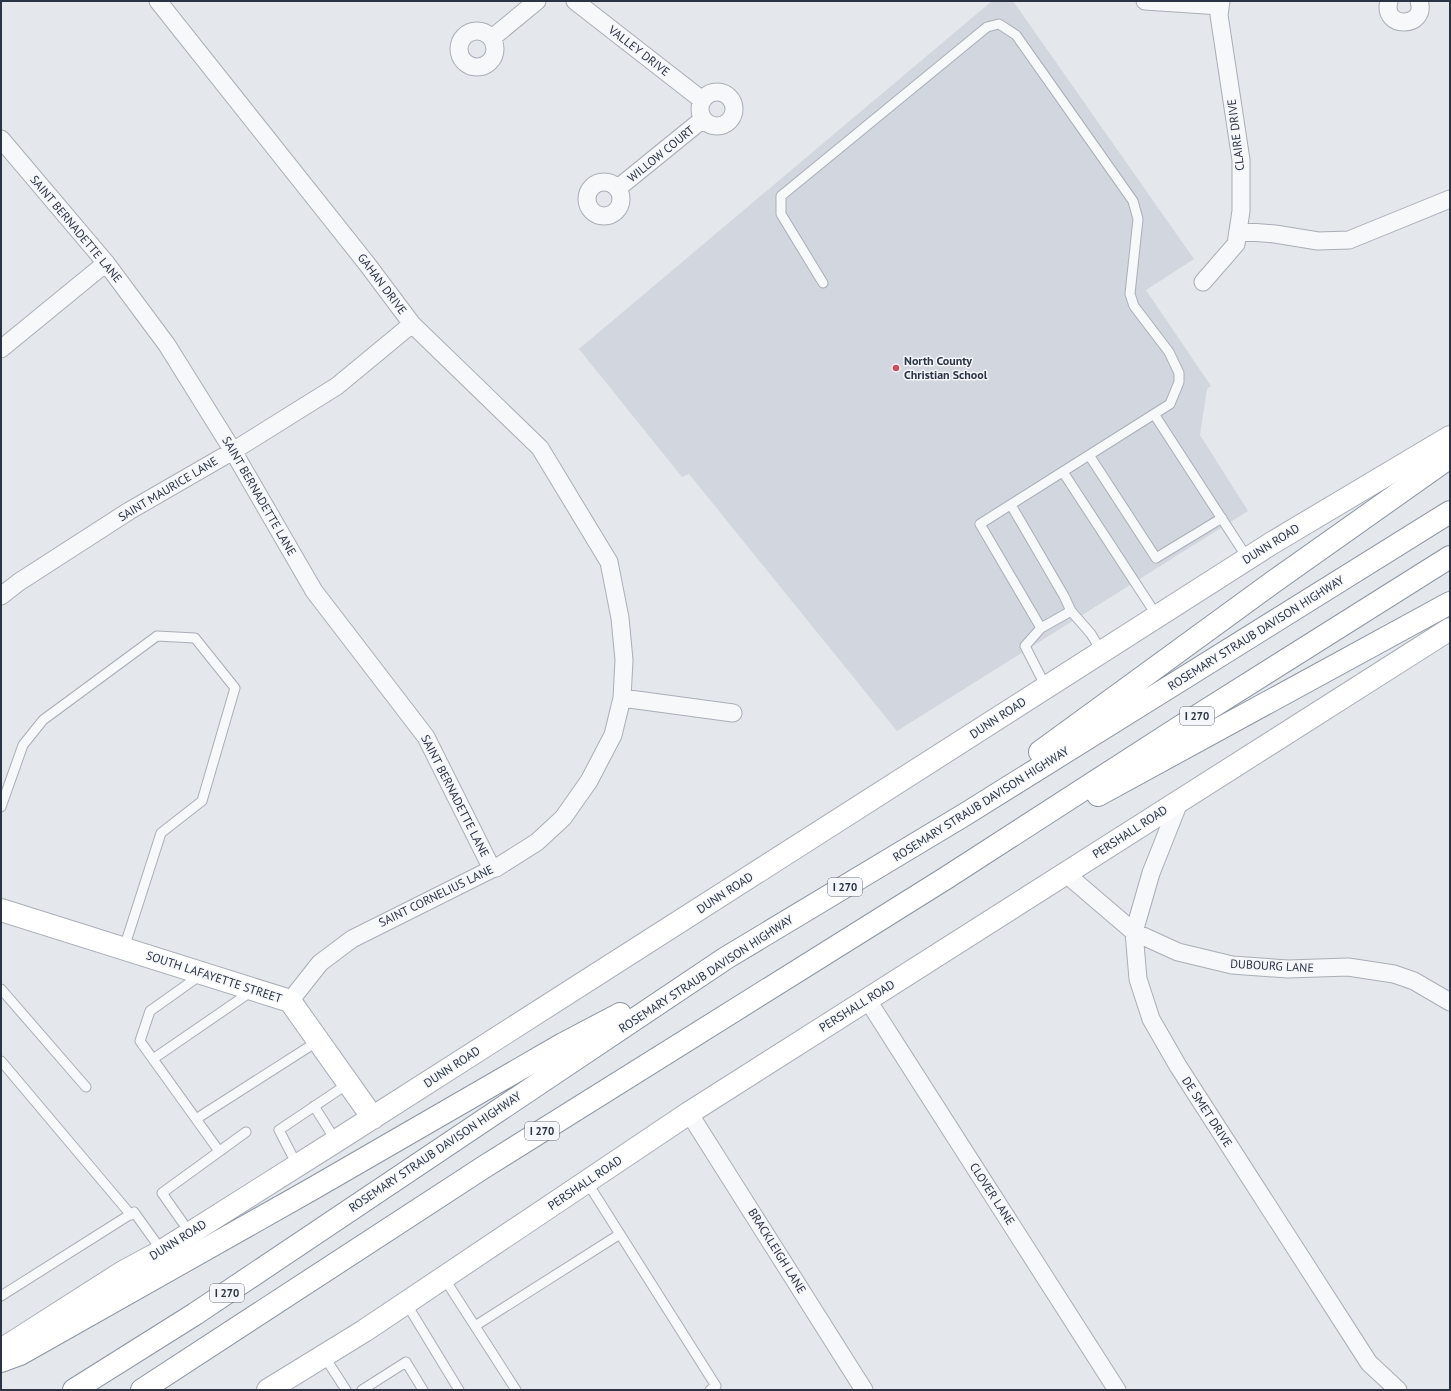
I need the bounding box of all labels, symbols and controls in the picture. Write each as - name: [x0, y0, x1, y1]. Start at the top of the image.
- street label: VALLEY DRIVE: [605, 21, 673, 79]
- street label: CLAIRE DRIVE: [1224, 98, 1247, 172]
- street label: WILLOW COURT: [624, 122, 697, 185]
- street label: SAINT BERNADETTE LANE: [27, 172, 126, 285]
- street label: GAHAN DRIVE: [355, 250, 410, 317]
- place label: North County Christian School: [904, 353, 988, 382]
- marker: North County Christian School: [891, 363, 901, 373]
- street label: SAINT BERNADETTE LANE: [219, 433, 300, 558]
- street label: SAINT MAURICE LANE: [115, 453, 220, 524]
- street label: DUNN ROAD: [1239, 520, 1302, 567]
- street label: ROSEMARY STRAUB DAVISON HIGHWAY: [1165, 572, 1347, 693]
- street label: DUNN ROAD: [967, 694, 1029, 741]
- road number: I 270: [1180, 707, 1214, 725]
- street label: SAINT BERNADETTE LANE: [418, 732, 493, 859]
- street label: ROSEMARY STRAUB DAVISON HIGHWAY: [890, 743, 1072, 864]
- street label: PERSHALL ROAD: [1089, 802, 1170, 861]
- street label: SAINT CORNELIUS LANE: [376, 861, 496, 930]
- street label: DUNN ROAD: [694, 869, 756, 916]
- road number: I 270: [828, 878, 862, 896]
- street label: ROSEMARY STRAUB DAVISON HIGHWAY: [616, 911, 796, 1036]
- street label: SOUTH LAFAYETTE STREET: [144, 947, 284, 1006]
- street label: DUBOURG LANE: [1230, 956, 1314, 975]
- street label: PERSHALL ROAD: [816, 976, 897, 1035]
- street label: DUNN ROAD: [421, 1043, 483, 1090]
- street label: DE SMET DRIVE: [1179, 1074, 1236, 1150]
- street label: ROSEMARY STRAUB DAVISON HIGHWAY: [346, 1088, 524, 1215]
- road number: I 270: [525, 1122, 559, 1140]
- street label: PERSHALL ROAD: [545, 1152, 625, 1213]
- street label: CLOVER LANE: [967, 1160, 1018, 1228]
- street label: BRACKLEIGH LANE: [745, 1206, 810, 1296]
- street label: DUNN ROAD: [146, 1216, 209, 1263]
- road number: I 270: [210, 1284, 244, 1302]

